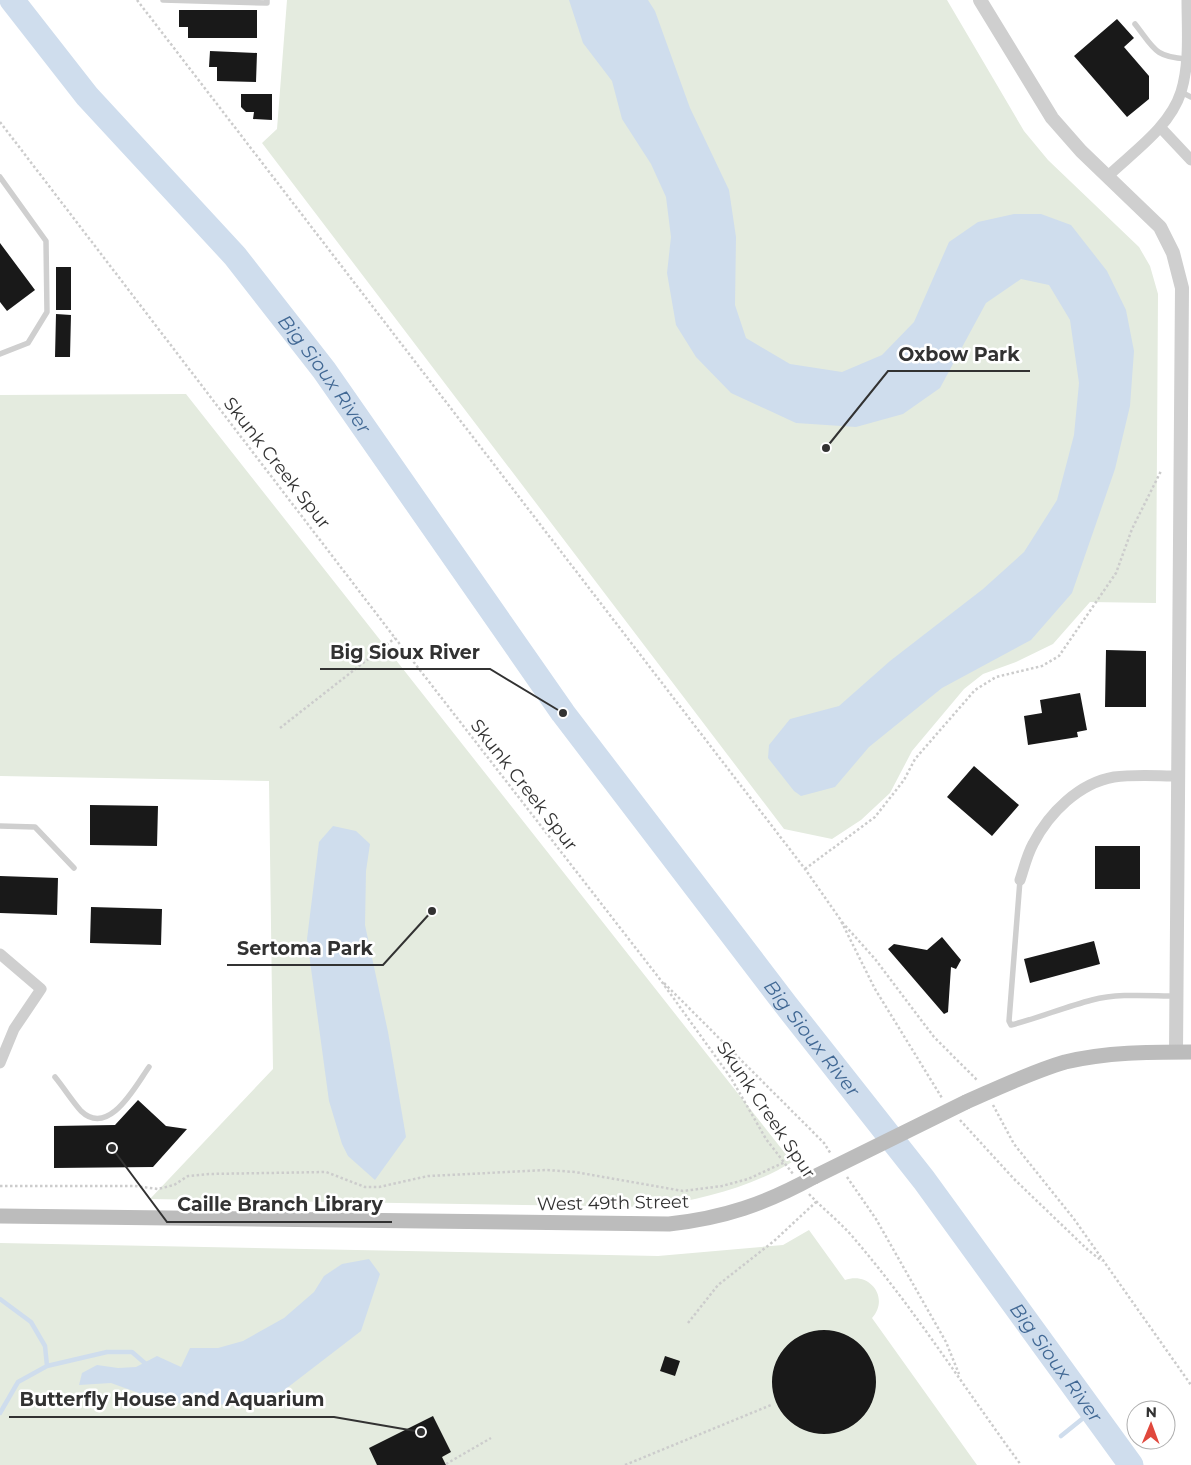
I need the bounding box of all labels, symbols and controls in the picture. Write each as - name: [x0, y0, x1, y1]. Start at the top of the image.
- water label: Big Sioux River: [273, 310, 376, 438]
- callout: Oxbow Park: [888, 337, 1030, 371]
- text: Oxbow Park: [898, 343, 1020, 366]
- street label: Skunk Creek Spur: [219, 393, 335, 533]
- callout: Big Sioux River: [320, 635, 490, 669]
- text: Big Sioux River: [330, 641, 480, 664]
- street label: Skunk Creek Spur: [466, 715, 582, 855]
- callout: Sertoma Park: [227, 931, 383, 965]
- text: Sertoma Park: [237, 937, 374, 960]
- water label: Big Sioux River: [759, 975, 865, 1101]
- street label: Skunk Creek Spur: [712, 1037, 820, 1183]
- callout: Caille Branch Library: [167, 1188, 392, 1222]
- street label: West 49th Street: [537, 1191, 689, 1215]
- text: Caille Branch Library: [177, 1193, 383, 1216]
- water label: Big Sioux River: [1005, 1298, 1108, 1427]
- callout: Butterfly House and Aquarium: [9, 1383, 334, 1417]
- text: Butterfly House and Aquarium: [20, 1388, 324, 1411]
- north arrow: [1126, 1400, 1176, 1450]
- text: N: [1145, 1403, 1157, 1421]

